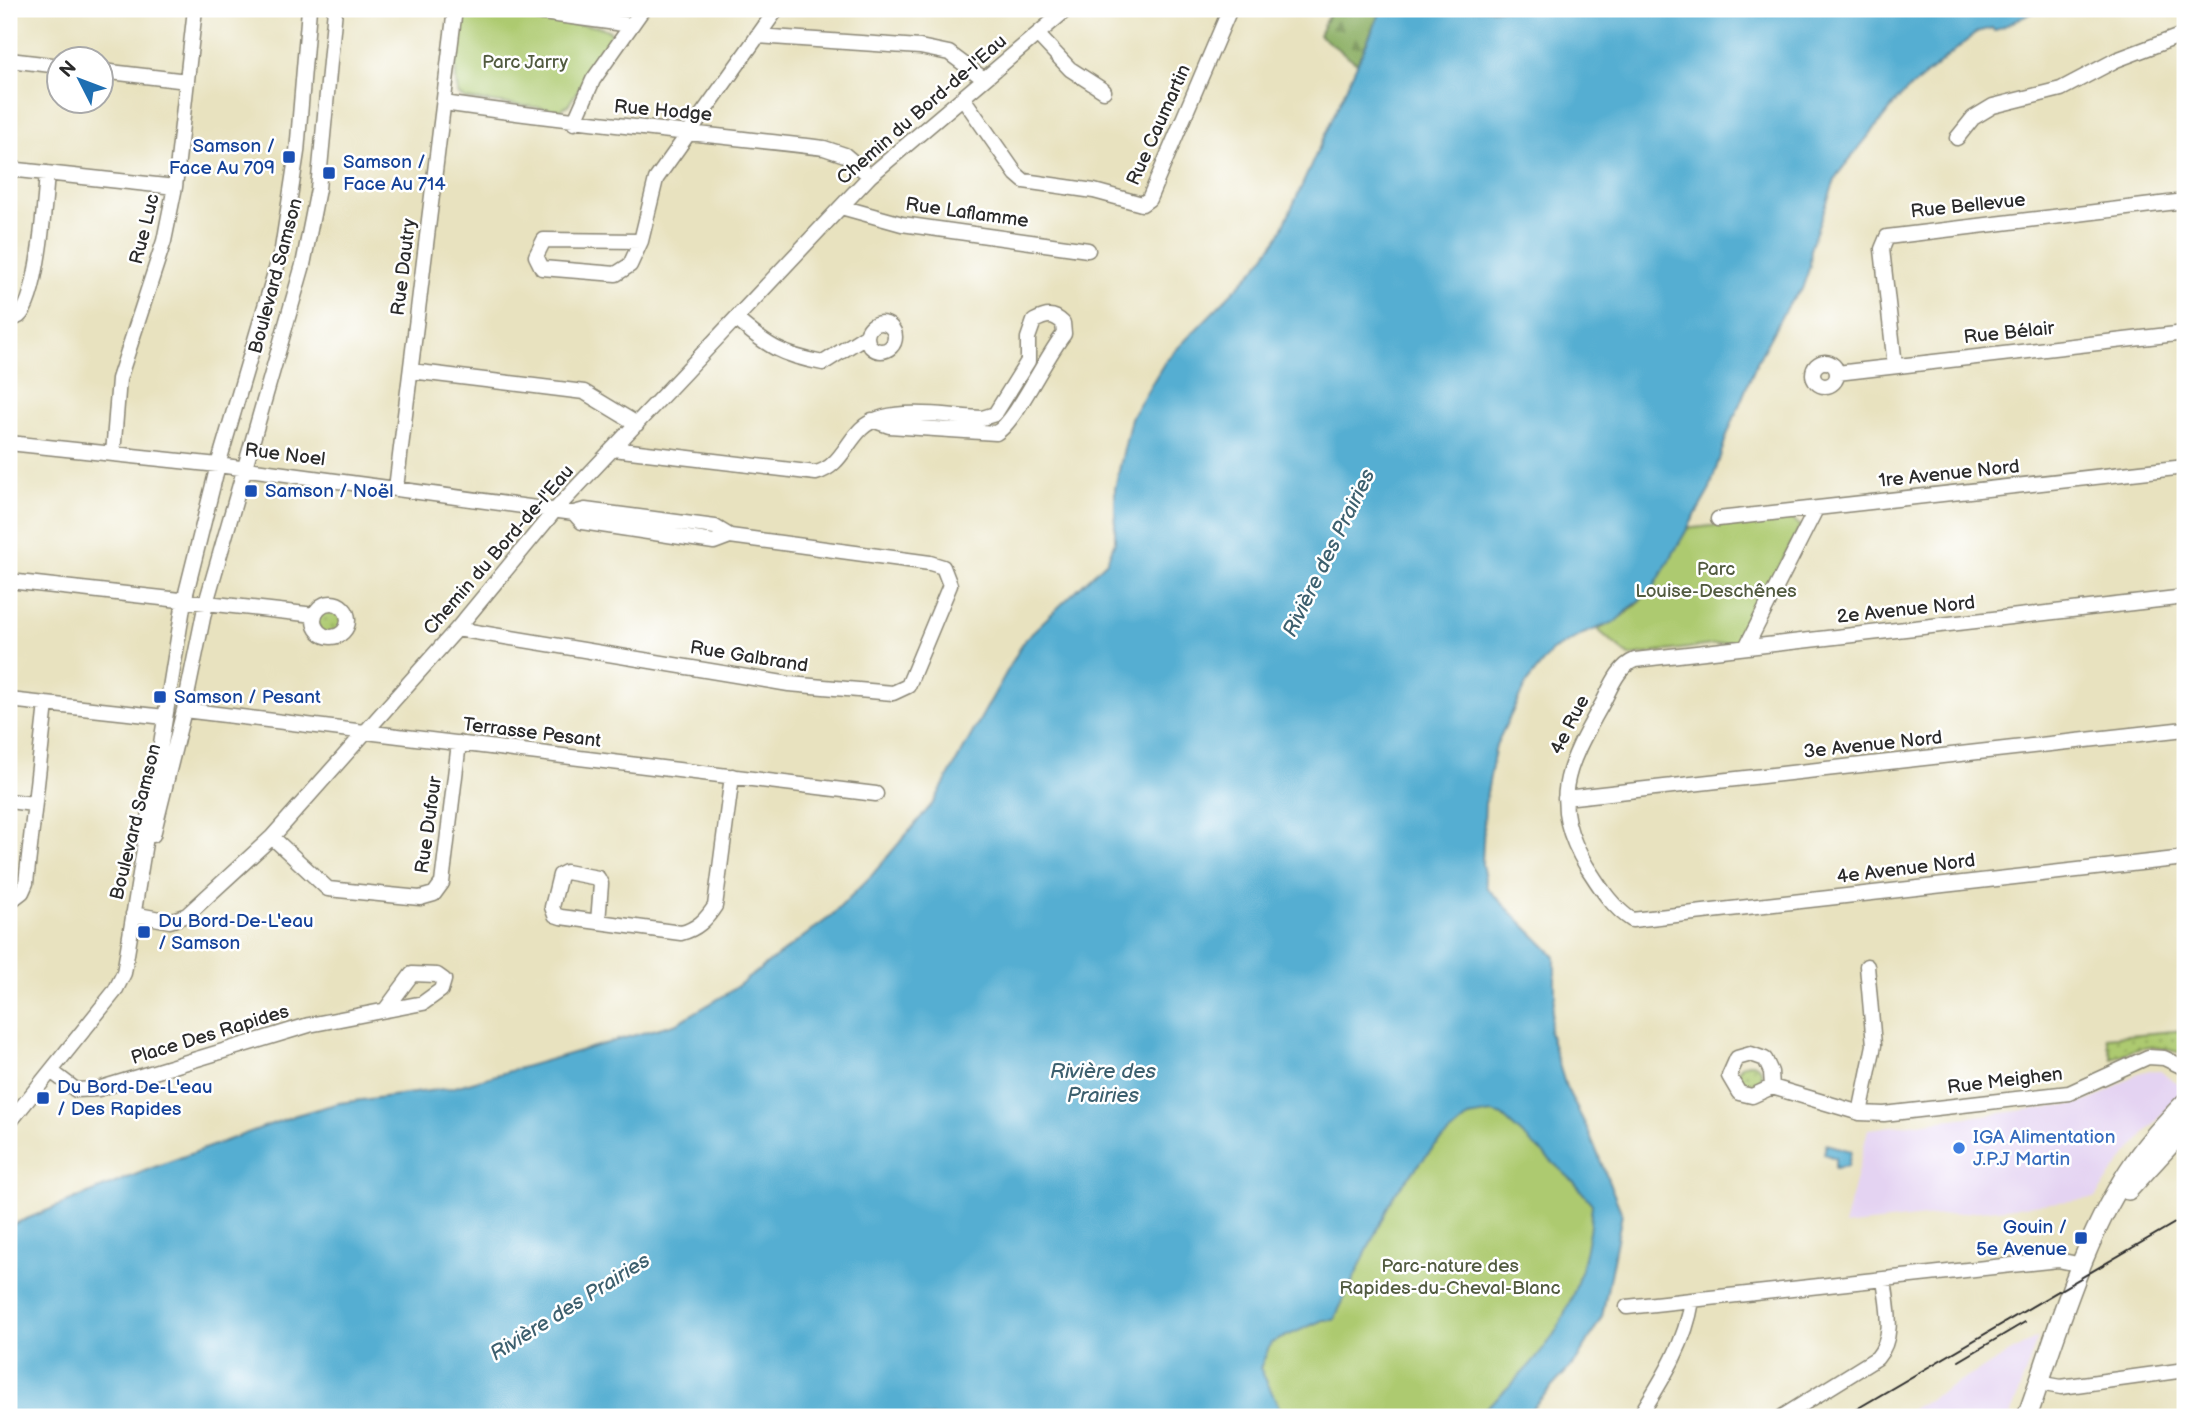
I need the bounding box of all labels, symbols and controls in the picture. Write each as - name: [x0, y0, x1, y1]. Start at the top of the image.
- street label: Chemin du Bord-de-l'Eau: [832, 30, 1012, 190]
- north arrow: [46, 46, 116, 116]
- park label: Parc Jarry: [482, 51, 569, 74]
- text: N: [55, 57, 82, 83]
- street label: Rue Caumartin: [1122, 61, 1196, 189]
- street label: Rue Hodge: [613, 95, 713, 127]
- place label: Samson / Face Au 709: [169, 135, 275, 180]
- marker: Samson / Face Au 709: [281, 149, 297, 165]
- place label: Samson / Face Au 714: [343, 151, 446, 196]
- marker: Samson / Face Au 714: [321, 165, 337, 181]
- street label: Rue Bellevue: [1909, 189, 2027, 223]
- street label: Rue Luc: [125, 191, 165, 267]
- street label: Rue Laflamme: [904, 193, 1030, 233]
- street label: Boulevard Samson: [244, 196, 308, 356]
- street label: Rue Dautry: [387, 217, 421, 317]
- street label: Rue Bélair: [1962, 317, 2057, 349]
- street label: Rue Noel: [243, 439, 327, 471]
- street label: 1re Avenue Nord: [1877, 455, 2021, 493]
- street label: Chemin du Bord-de-l'Eau: [419, 460, 579, 640]
- water label: Rivière des Prairies: [1278, 465, 1381, 641]
- place label: Samson / Noël: [265, 480, 393, 503]
- marker: Samson / Noël: [243, 483, 259, 499]
- park label: Parc Louise-Deschênes: [1635, 558, 1797, 603]
- street label: 2e Avenue Nord: [1836, 591, 1976, 629]
- street label: Rue Galbrand: [688, 636, 810, 678]
- place label: Samson / Pesant: [174, 686, 321, 709]
- marker: Samson / Pesant: [152, 689, 168, 705]
- street label: 4e Rue: [1545, 692, 1595, 758]
- street label: Terrasse Pesant: [462, 713, 603, 753]
- street label: 3e Avenue Nord: [1802, 726, 1944, 764]
- street label: Boulevard Samson: [105, 742, 167, 902]
- street label: Rue Dufour: [411, 774, 447, 875]
- street label: 4e Avenue Nord: [1835, 849, 1977, 889]
- place label: Du Bord-De-L'eau / Samson: [158, 910, 313, 955]
- marker: Du Bord-De-L'eau / Samson: [136, 924, 152, 940]
- street label: Place Des Rapides: [128, 1000, 292, 1070]
- water label: Rivière des Prairies: [1050, 1059, 1156, 1108]
- street label: Rue Meighen: [1946, 1063, 2064, 1099]
- place label: Du Bord-De-L'eau / Des Rapides: [57, 1076, 212, 1121]
- marker: Du Bord-De-L'eau / Des Rapides: [35, 1090, 51, 1106]
- place label: IGA Alimentation J.P.J Martin: [1973, 1126, 2115, 1171]
- marker: IGA Alimentation J.P.J Martin: [1951, 1140, 1967, 1156]
- place label: Gouin / 5e Avenue: [1976, 1216, 2067, 1261]
- marker: Gouin / 5e Avenue: [2073, 1230, 2089, 1246]
- water label: Rivière des Prairies: [486, 1247, 655, 1366]
- park label: Parc-nature des Rapides-du-Cheval-Blanc: [1339, 1255, 1561, 1300]

